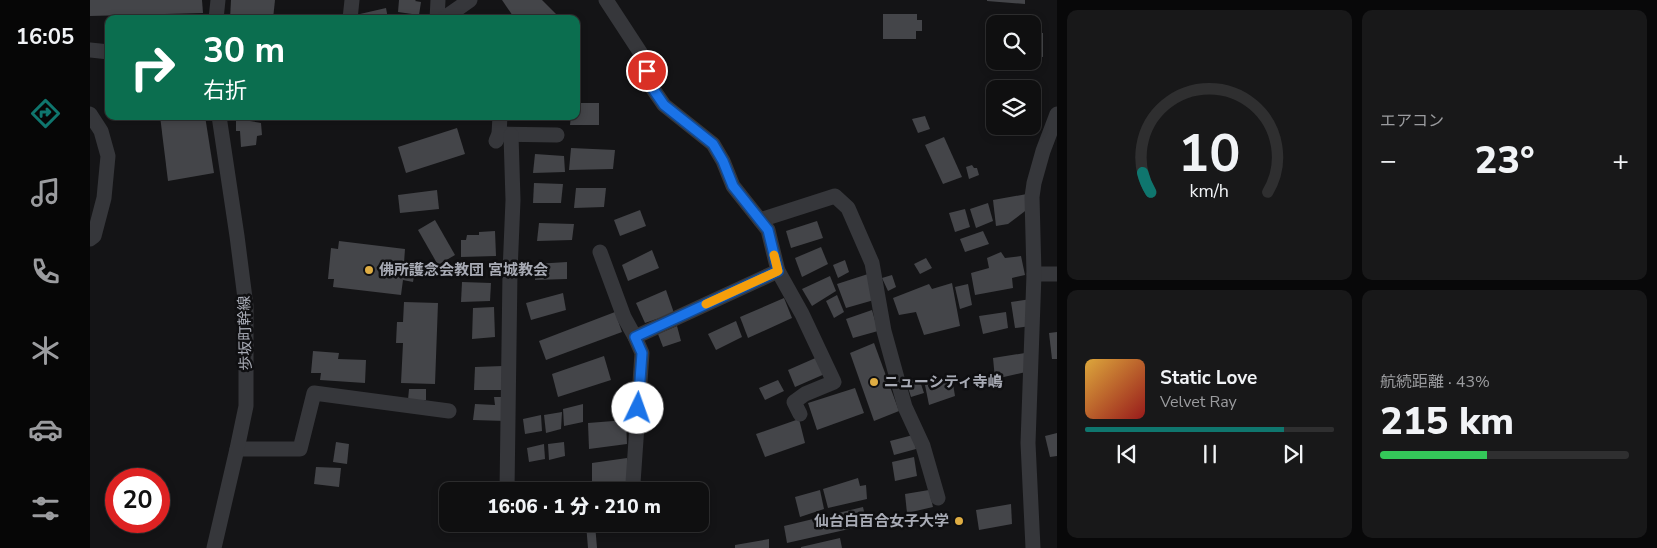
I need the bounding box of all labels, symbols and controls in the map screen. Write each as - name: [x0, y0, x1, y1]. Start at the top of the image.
- map controls: [986, 15, 1041, 135]
- button: search: [986, 15, 1041, 70]
- text: 16:05: [16, 22, 74, 52]
- text: 30 m: [203, 27, 285, 74]
- icon: right: [120, 35, 185, 100]
- pin: [626, 50, 668, 92]
- icon: arrive: [633, 57, 661, 85]
- text: 右折: [203, 76, 247, 106]
- button: layers: [986, 80, 1041, 135]
- icon: directions: [28, 96, 63, 131]
- text: エアコン: [1380, 110, 1444, 132]
- text: 10: [1178, 118, 1241, 189]
- text: 23°: [1474, 135, 1535, 186]
- text: −: [1380, 142, 1397, 180]
- text: +: [1612, 142, 1629, 180]
- icon: music: [28, 175, 63, 210]
- text: km/h: [1190, 179, 1229, 203]
- icon: phone: [28, 254, 63, 289]
- place label: 佛所護念会教団 宮城教会: [379, 260, 548, 280]
- marker: 佛所護念会教団 宮城教会: [363, 264, 375, 276]
- street label: 歩坂町幹線: [234, 295, 256, 371]
- icon: climate: [28, 333, 63, 368]
- text: Static Love: [1160, 365, 1257, 391]
- text: 航続距離 · 43%: [1380, 371, 1490, 393]
- place label: ニューシティ寺嶋: [884, 372, 1003, 392]
- marker: ニューシティ寺嶋: [868, 376, 880, 388]
- position arrow: [611, 381, 663, 433]
- text: Velvet Ray: [1160, 391, 1237, 413]
- text: 215 km: [1380, 396, 1514, 447]
- icon: car: [28, 412, 63, 447]
- icon: previous: [1113, 440, 1141, 468]
- icon: pause: [1196, 440, 1224, 468]
- icon: next: [1279, 440, 1307, 468]
- speed limit sign: 20: [105, 468, 170, 533]
- icon: filters: [28, 491, 63, 526]
- text: 16:06 · 1 分 · 210 m: [487, 494, 661, 520]
- place label: 仙台白百合女子大学: [814, 511, 949, 531]
- marker: 仙台白百合女子大学: [953, 515, 965, 527]

